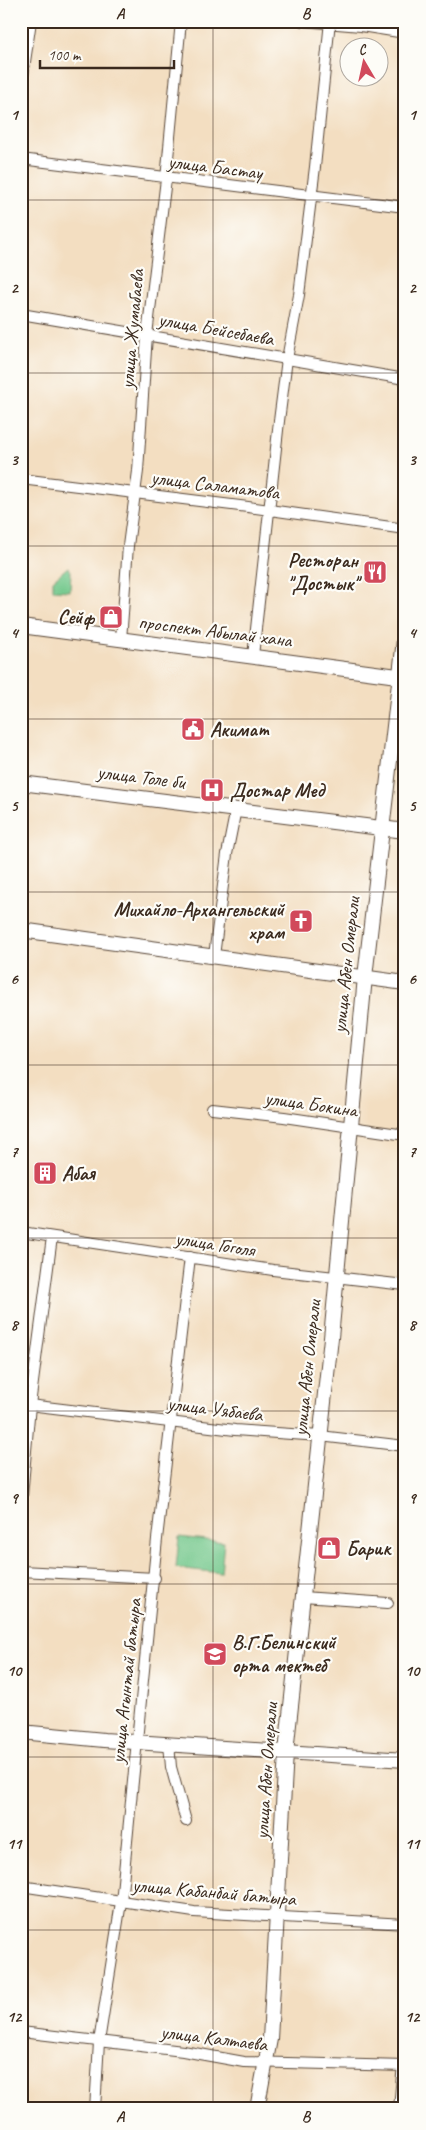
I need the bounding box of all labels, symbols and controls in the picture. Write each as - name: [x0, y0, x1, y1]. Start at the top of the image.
- text: A: [116, 4, 126, 24]
- text: B: [302, 4, 312, 24]
- scale bar: [40, 38, 174, 70]
- north arrow: [338, 38, 388, 88]
- text: С: [357, 40, 369, 59]
- text: 100 m: [48, 46, 82, 65]
- text: 1: [10, 105, 19, 125]
- text: 1: [408, 105, 417, 125]
- street label: улица Бастау: [166, 149, 266, 185]
- street label: улица Жумабаева: [114, 266, 150, 391]
- text: 2: [10, 278, 19, 298]
- text: 2: [408, 278, 417, 298]
- street label: улица Бейсебаева: [155, 306, 277, 352]
- text: 3: [10, 450, 19, 470]
- text: 3: [408, 450, 417, 470]
- street label: улица Саламатова: [149, 465, 282, 505]
- place label: Ресторан "Достык": [287, 548, 362, 596]
- restaurant icon: Ресторан "Достык": [362, 559, 388, 585]
- shop icon: Сейф: [98, 604, 124, 630]
- place label: Сейф: [58, 605, 95, 630]
- street label: проспект Абылай хана: [137, 609, 295, 653]
- text: 4: [10, 623, 19, 643]
- text: 4: [408, 623, 417, 643]
- public building icon: Акимат: [180, 716, 206, 742]
- place label: Акимат: [210, 717, 270, 742]
- street label: улица Толе би: [95, 759, 188, 795]
- hospital icon: Достар Мед: [199, 777, 225, 803]
- place label: Достар Мед: [230, 778, 327, 803]
- text: 5: [11, 796, 20, 816]
- text: 5: [409, 796, 418, 816]
- street label: улица Абен Омерали: [326, 894, 366, 1035]
- place label: Михайло-Архангельский храм: [114, 897, 286, 945]
- church icon: Михайло-Архангельский храм: [288, 908, 314, 934]
- text: 6: [10, 969, 19, 989]
- text: 6: [408, 969, 417, 989]
- street label: улица Бокина: [262, 1085, 361, 1123]
- text: 7: [10, 1142, 19, 1162]
- text: 7: [408, 1142, 417, 1162]
- building icon: Абая: [32, 1160, 58, 1186]
- place label: Абая: [62, 1161, 97, 1186]
- street label: улица Гоголя: [173, 1225, 259, 1263]
- street label: улица Абен Омерали: [287, 1297, 327, 1438]
- text: 8: [10, 1315, 19, 1335]
- text: 8: [408, 1315, 417, 1335]
- street label: улица Уябаева: [165, 1391, 265, 1427]
- text: 9: [10, 1488, 19, 1508]
- text: 9: [408, 1488, 417, 1508]
- shop icon: Барик: [316, 1535, 342, 1561]
- place label: Барик: [346, 1536, 393, 1561]
- street label: улица Агынтай батыра: [105, 1596, 147, 1766]
- place label: В.Г.Белинский орта мектеб: [232, 1630, 337, 1678]
- school or university icon: В.Г.Белинский орта мектеб: [202, 1641, 228, 1667]
- text: 10: [7, 1661, 23, 1681]
- text: 10: [405, 1661, 421, 1681]
- street label: улица Абен Омерали: [249, 1700, 283, 1841]
- text: 11: [7, 1834, 23, 1854]
- text: 11: [405, 1834, 421, 1854]
- street label: улица Кабанбай батыра: [130, 1872, 298, 1912]
- text: 12: [7, 2007, 23, 2027]
- text: 12: [405, 2007, 421, 2027]
- street label: улица Калтаева: [158, 2019, 270, 2057]
- text: A: [116, 2107, 126, 2127]
- text: B: [302, 2107, 312, 2127]

